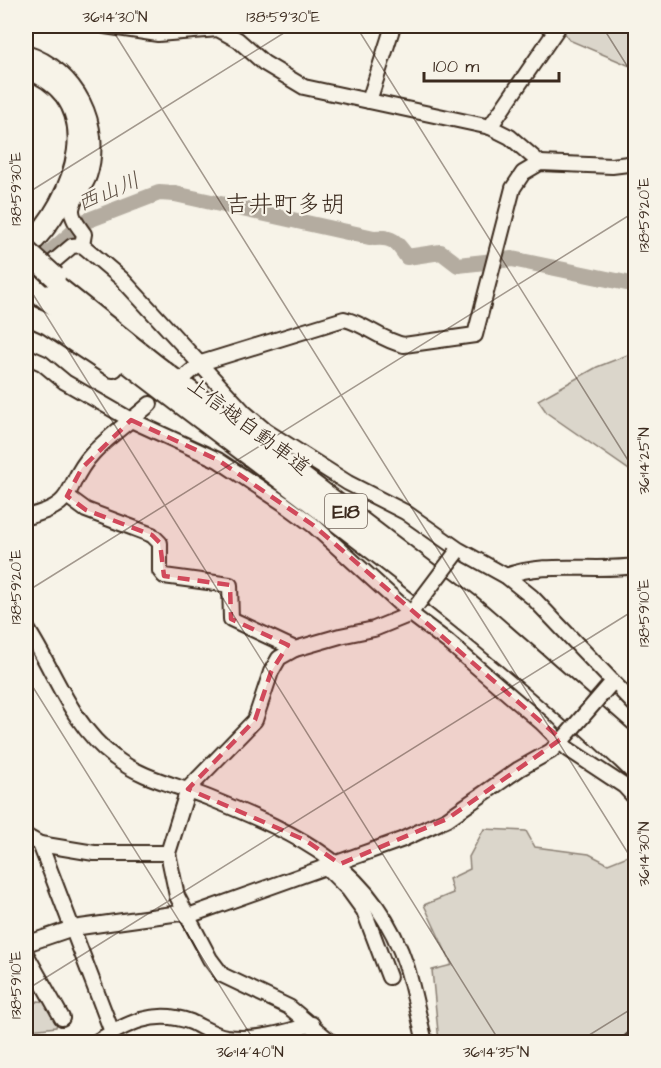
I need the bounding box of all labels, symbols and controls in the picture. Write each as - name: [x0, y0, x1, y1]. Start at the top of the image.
- text: 36°14'30"N: [83, 7, 147, 28]
- text: 138°59'30"E: [246, 7, 320, 28]
- scale bar: [424, 45, 559, 83]
- text: 100 m: [433, 54, 479, 79]
- text: 138°59'30"E: [6, 152, 27, 226]
- water label: 西山川: [72, 165, 145, 220]
- text: 138°59'20"E: [634, 178, 655, 252]
- district label: 吉井町多胡: [225, 188, 345, 222]
- street label: 上信越自動車道: [181, 371, 316, 482]
- text: 36°14'25"N: [634, 427, 655, 495]
- road number: E18: [325, 494, 367, 528]
- text: 138°59'20"E: [6, 550, 27, 624]
- text: 138°59'10"E: [634, 579, 655, 647]
- text: 36°14'30"N: [634, 822, 655, 886]
- text: 138°59'10"E: [6, 951, 27, 1019]
- text: 36°14'40"N: [216, 1042, 284, 1063]
- text: 36°14'35"N: [463, 1042, 529, 1063]

